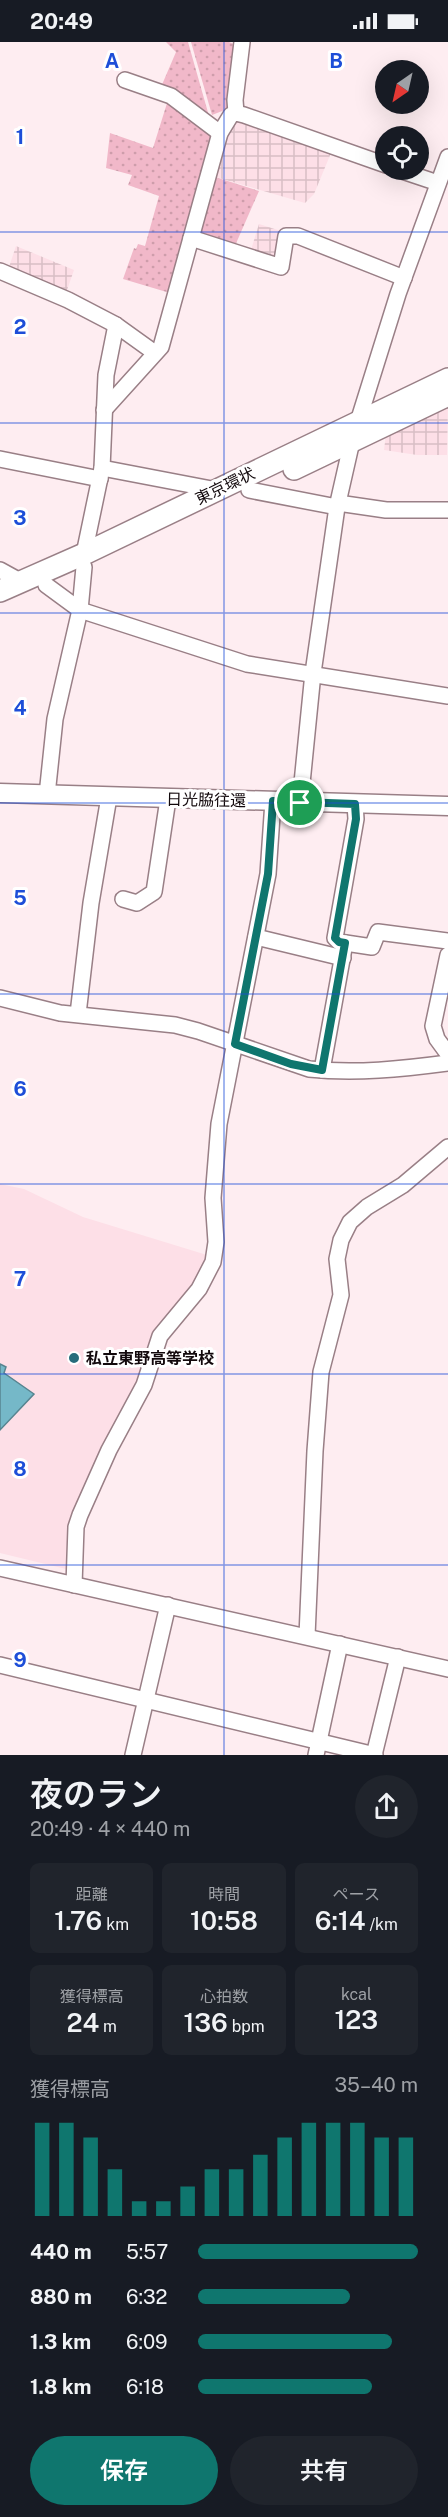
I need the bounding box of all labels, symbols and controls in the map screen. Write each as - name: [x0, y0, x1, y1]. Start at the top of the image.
- text: 20:49: [30, 8, 93, 34]
- text: A: [105, 49, 119, 73]
- text: B: [329, 49, 343, 73]
- north arrow: [375, 60, 429, 114]
- map controls: [375, 60, 429, 180]
- text: 1: [16, 125, 24, 149]
- button: locate: [375, 126, 429, 180]
- text: 2: [14, 315, 26, 339]
- street label: 東京環状: [192, 463, 258, 509]
- text: 3: [13, 506, 27, 530]
- text: 4: [13, 696, 27, 720]
- pin: [274, 777, 325, 828]
- icon: arrive: [283, 786, 316, 819]
- street label: 日光脇往還: [166, 790, 246, 810]
- text: 5: [13, 886, 27, 910]
- text: 6: [13, 1077, 27, 1101]
- text: 7: [14, 1267, 26, 1291]
- place label: 私立東野高等学校: [86, 1349, 214, 1368]
- marker: 私立東野高等学校: [67, 1351, 81, 1365]
- text: 8: [13, 1457, 27, 1481]
- text: 9: [13, 1648, 27, 1672]
- text: 夜のラン: [30, 1775, 162, 1813]
- button: share: [355, 1775, 418, 1838]
- text: 20:49 · 4 × 440 m: [30, 1817, 190, 1841]
- text: 距離: [76, 1885, 108, 1904]
- text: 時間: [208, 1885, 240, 1904]
- text: ペース: [333, 1885, 380, 1904]
- text: 1.76: [54, 1905, 102, 1936]
- text: 10:58: [190, 1905, 258, 1936]
- text: 6:14: [315, 1905, 366, 1936]
- text: km: [102, 1915, 129, 1934]
- text: /km: [366, 1915, 398, 1934]
- text: kcal: [341, 1985, 372, 2004]
- text: 獲得標高: [60, 1987, 124, 2006]
- text: 心拍数: [200, 1987, 248, 2006]
- text: 123: [334, 2004, 378, 2035]
- text: 24: [66, 2007, 99, 2038]
- text: 136: [183, 2007, 228, 2038]
- text: m: [99, 2017, 117, 2036]
- text: bpm: [228, 2017, 265, 2036]
- text: 35–40 m: [335, 2073, 418, 2097]
- text: 獲得標高: [30, 2077, 110, 2101]
- text: 440 m: [30, 2240, 92, 2264]
- text: 5:57: [126, 2240, 168, 2264]
- text: 880 m: [30, 2285, 92, 2309]
- text: 6:32: [126, 2285, 167, 2309]
- text: 1.3 km: [30, 2330, 91, 2354]
- text: 6:09: [126, 2330, 168, 2354]
- text: 1.8 km: [30, 2375, 91, 2399]
- text: 6:18: [126, 2375, 164, 2399]
- button: 保存: [30, 2436, 218, 2505]
- button: 共有: [230, 2436, 418, 2505]

